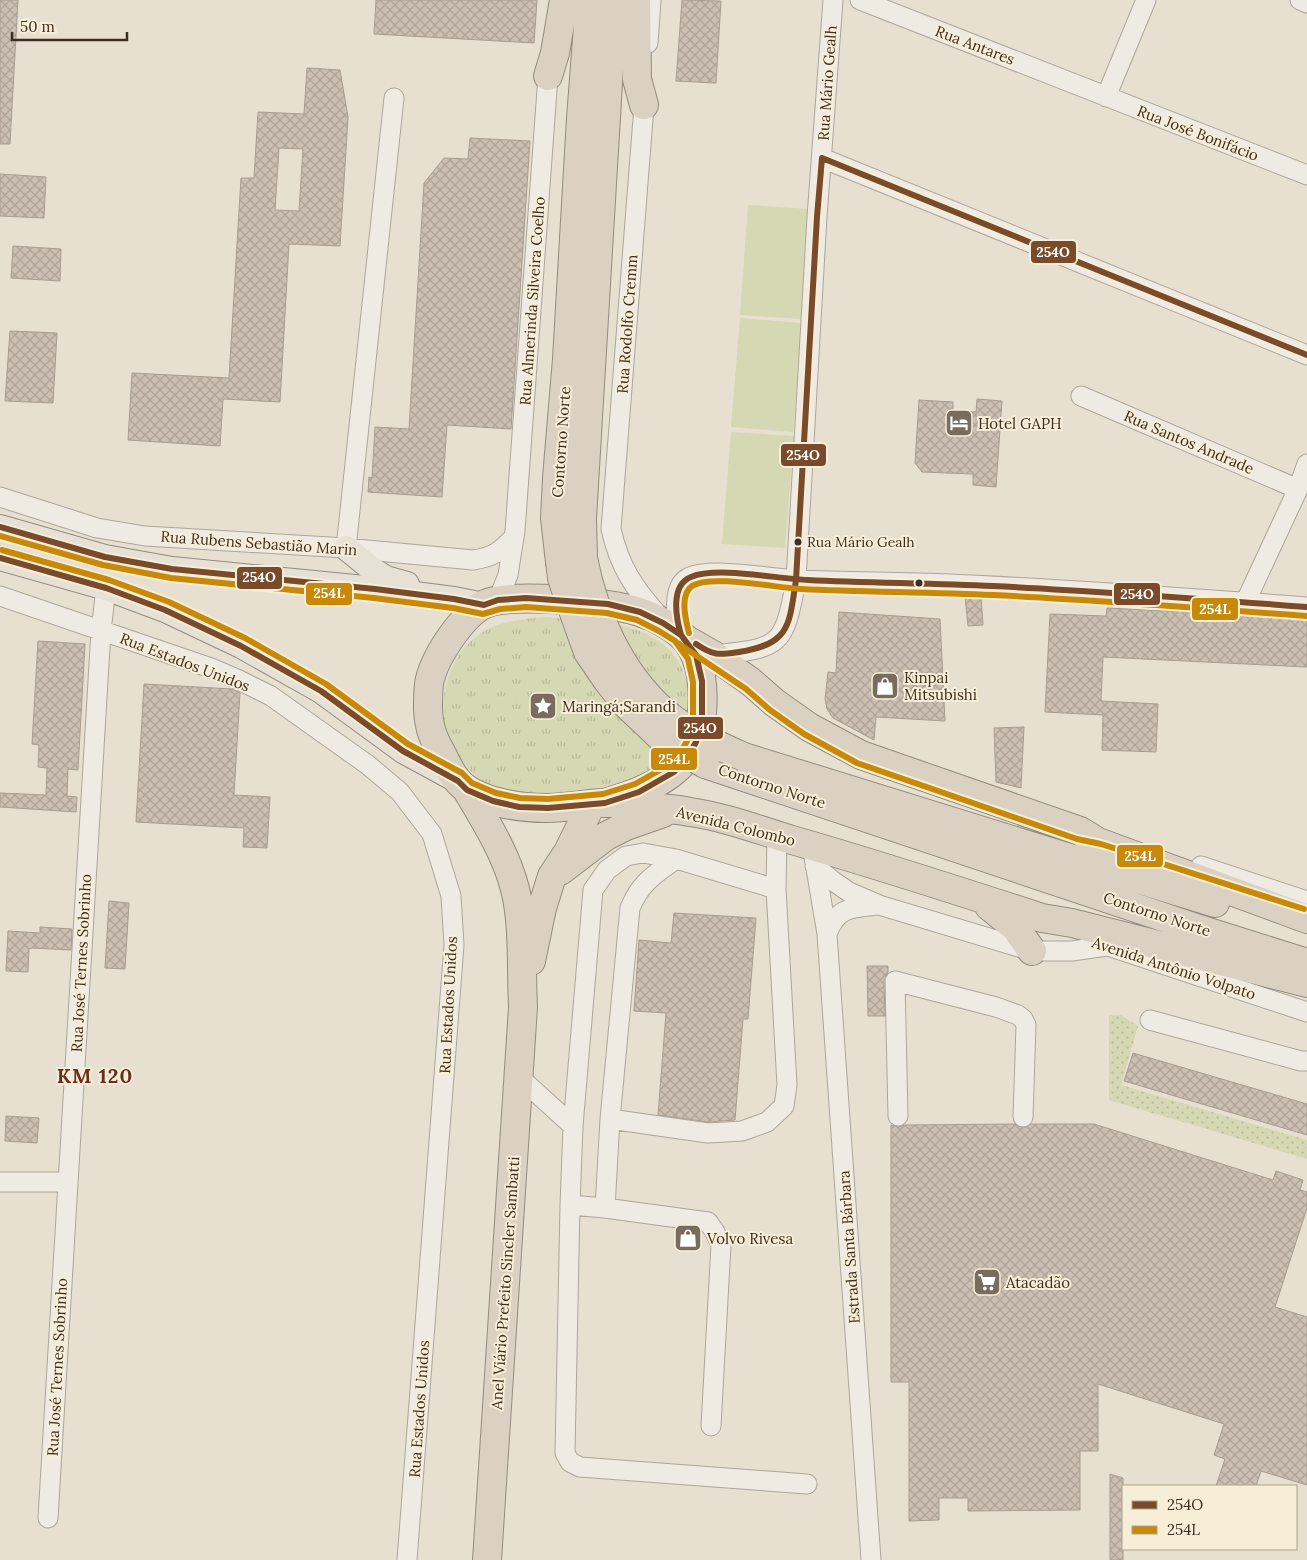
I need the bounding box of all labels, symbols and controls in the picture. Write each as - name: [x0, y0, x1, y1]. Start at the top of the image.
- scale bar: [12, 10, 128, 42]
- text: 50 m: [20, 17, 55, 36]
- street label: Rua Antares: [933, 21, 1017, 69]
- street label: Rua Mário Gealh: [814, 25, 840, 141]
- street label: Rua José Bonifácio: [1135, 101, 1262, 165]
- street label: Rua Almerinda Silveira Coelho: [515, 196, 549, 406]
- line badge: 254O: [1030, 240, 1077, 264]
- text: 254O: [1036, 243, 1070, 261]
- street label: Rua Rodolfo Cremm: [613, 254, 641, 394]
- street label: Contorno Norte: [548, 386, 574, 498]
- street label: Rua Santos Andrade: [1121, 406, 1257, 478]
- hotel icon: Hotel GAPH: [944, 408, 974, 438]
- place label: Hotel GAPH: [978, 414, 1062, 433]
- line badge: 254O: [780, 443, 827, 467]
- text: 254O: [786, 446, 820, 464]
- street label: Rua Rubens Sebastião Marin: [160, 527, 358, 559]
- place label: Rua Mário Gealh: [807, 533, 915, 551]
- marker: Rua Mário Gealh: [793, 537, 803, 547]
- line badge: 254O: [236, 566, 283, 590]
- text: 254O: [242, 568, 276, 586]
- unlabelled marker: [914, 578, 924, 588]
- line badge: 254L: [305, 582, 353, 606]
- line badge: 254O: [1113, 582, 1161, 606]
- text: 254L: [313, 584, 345, 602]
- text: 254O: [1120, 585, 1154, 603]
- line badge: 254L: [1191, 597, 1239, 621]
- text: 254L: [1199, 600, 1231, 618]
- street label: Rua Estados Unidos: [117, 628, 253, 696]
- place label: Kinpai Mitsubishi: [904, 668, 977, 704]
- shop icon: Kinpai Mitsubishi: [870, 671, 900, 701]
- place icon: Maringá;Sarandi: [528, 691, 558, 721]
- place label: Maringá;Sarandi: [562, 697, 676, 716]
- line badge: 254O: [677, 716, 724, 740]
- text: 254O: [683, 719, 717, 737]
- line badge: 254L: [650, 747, 698, 771]
- text: 254L: [658, 750, 690, 768]
- street label: Contorno Norte: [716, 760, 828, 812]
- street label: Avenida Colombo: [674, 802, 798, 850]
- line badge: 254L: [1116, 844, 1164, 868]
- text: 254L: [1124, 847, 1156, 865]
- street label: Rua José Ternes Sobrinho: [67, 873, 95, 1053]
- street label: Contorno Norte: [1101, 888, 1213, 940]
- street label: Avenida Antônio Volpato: [1089, 932, 1258, 1004]
- street label: Rua Estados Unidos: [435, 936, 461, 1074]
- district label: KM 120: [57, 1063, 133, 1088]
- street label: Anel Viário Prefeito Sincler Sambatti: [487, 1156, 523, 1411]
- street label: Estrada Santa Bárbara: [834, 1169, 864, 1324]
- shop icon: Volvo Rivesa: [673, 1223, 703, 1253]
- place label: Volvo Rivesa: [706, 1229, 793, 1248]
- supermarket icon: Atacadão: [972, 1267, 1002, 1297]
- place label: Atacadão: [1005, 1273, 1070, 1292]
- street label: Rua José Ternes Sobrinho: [43, 1277, 71, 1457]
- street label: Rua Estados Unidos: [405, 1340, 433, 1478]
- legend: [1122, 1485, 1297, 1550]
- text: 254O: [1167, 1495, 1203, 1514]
- text: 254L: [1167, 1520, 1200, 1539]

